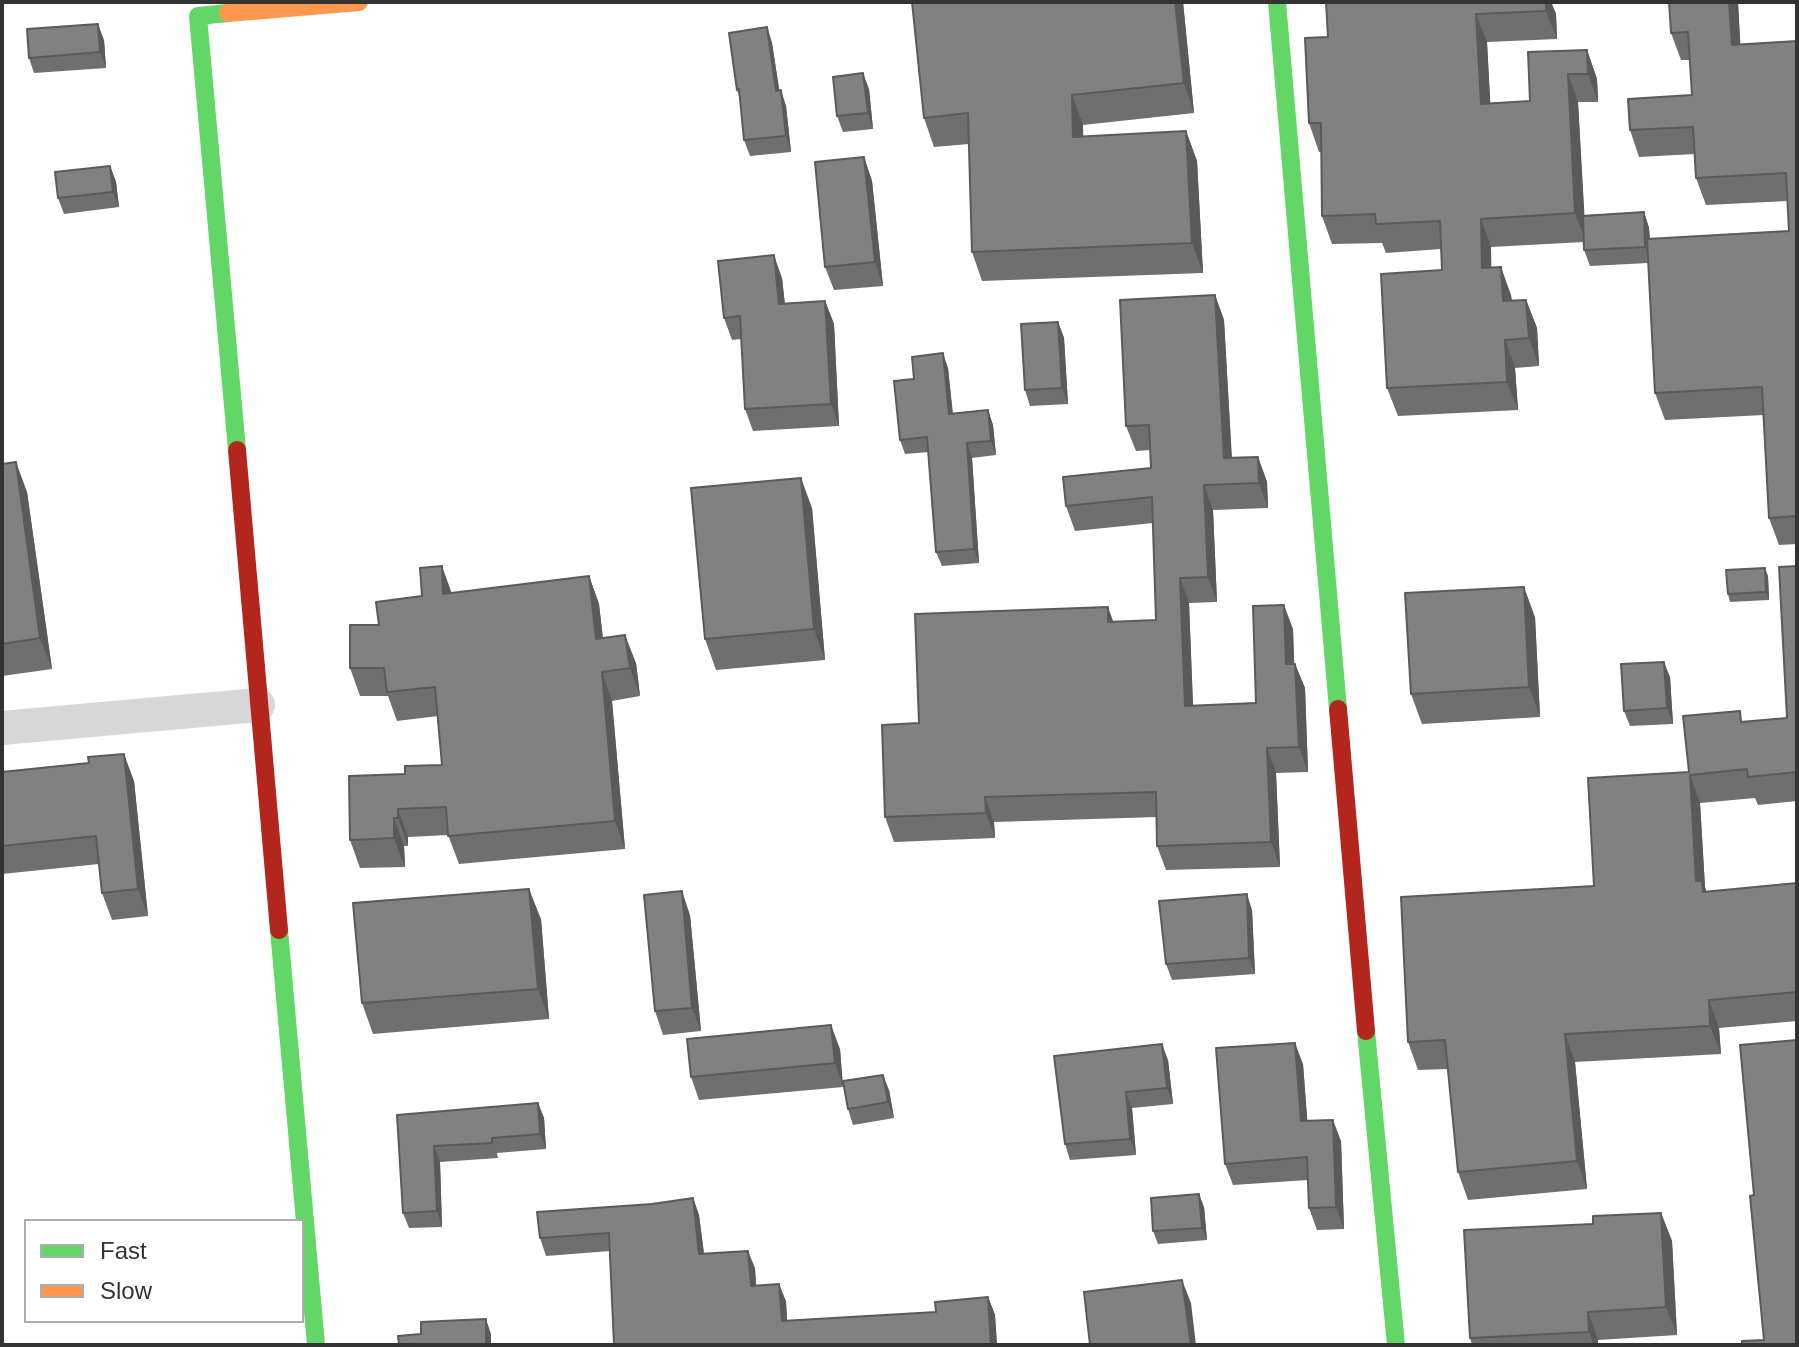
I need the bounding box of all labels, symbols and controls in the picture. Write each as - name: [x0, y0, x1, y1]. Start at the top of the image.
- legend: [24, 1219, 304, 1323]
- text: Fast: [100, 1237, 147, 1264]
- text: Slow: [100, 1277, 152, 1304]

